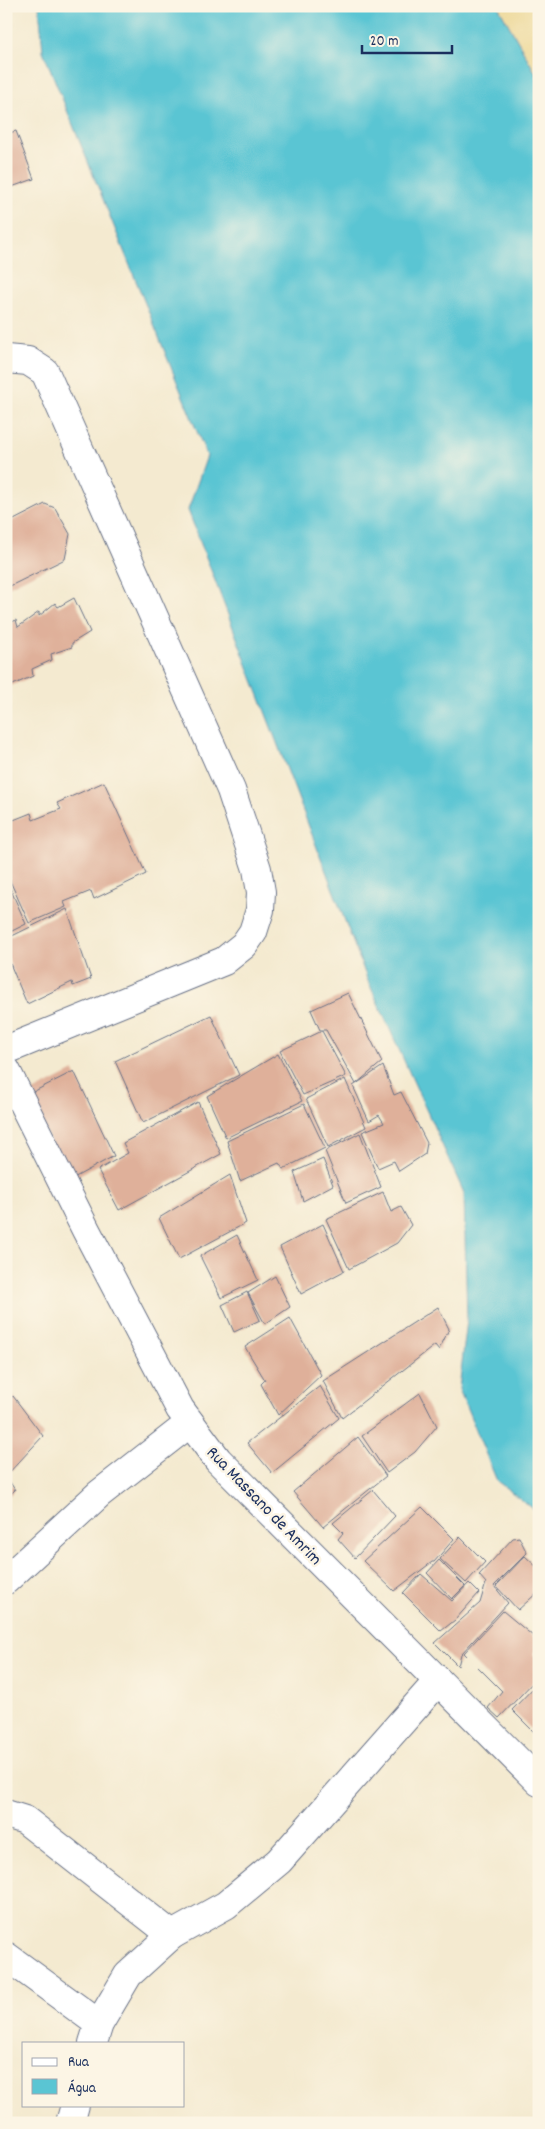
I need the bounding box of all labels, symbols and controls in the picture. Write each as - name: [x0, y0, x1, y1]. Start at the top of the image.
- scale bar: [362, 22, 452, 54]
- text: 20 m: [370, 31, 398, 53]
- street label: Rua Massano de Amrim: [200, 1442, 327, 1572]
- legend: [22, 2042, 185, 2106]
- text: Rua: [68, 2052, 90, 2074]
- text: Água: [68, 2078, 97, 2100]

